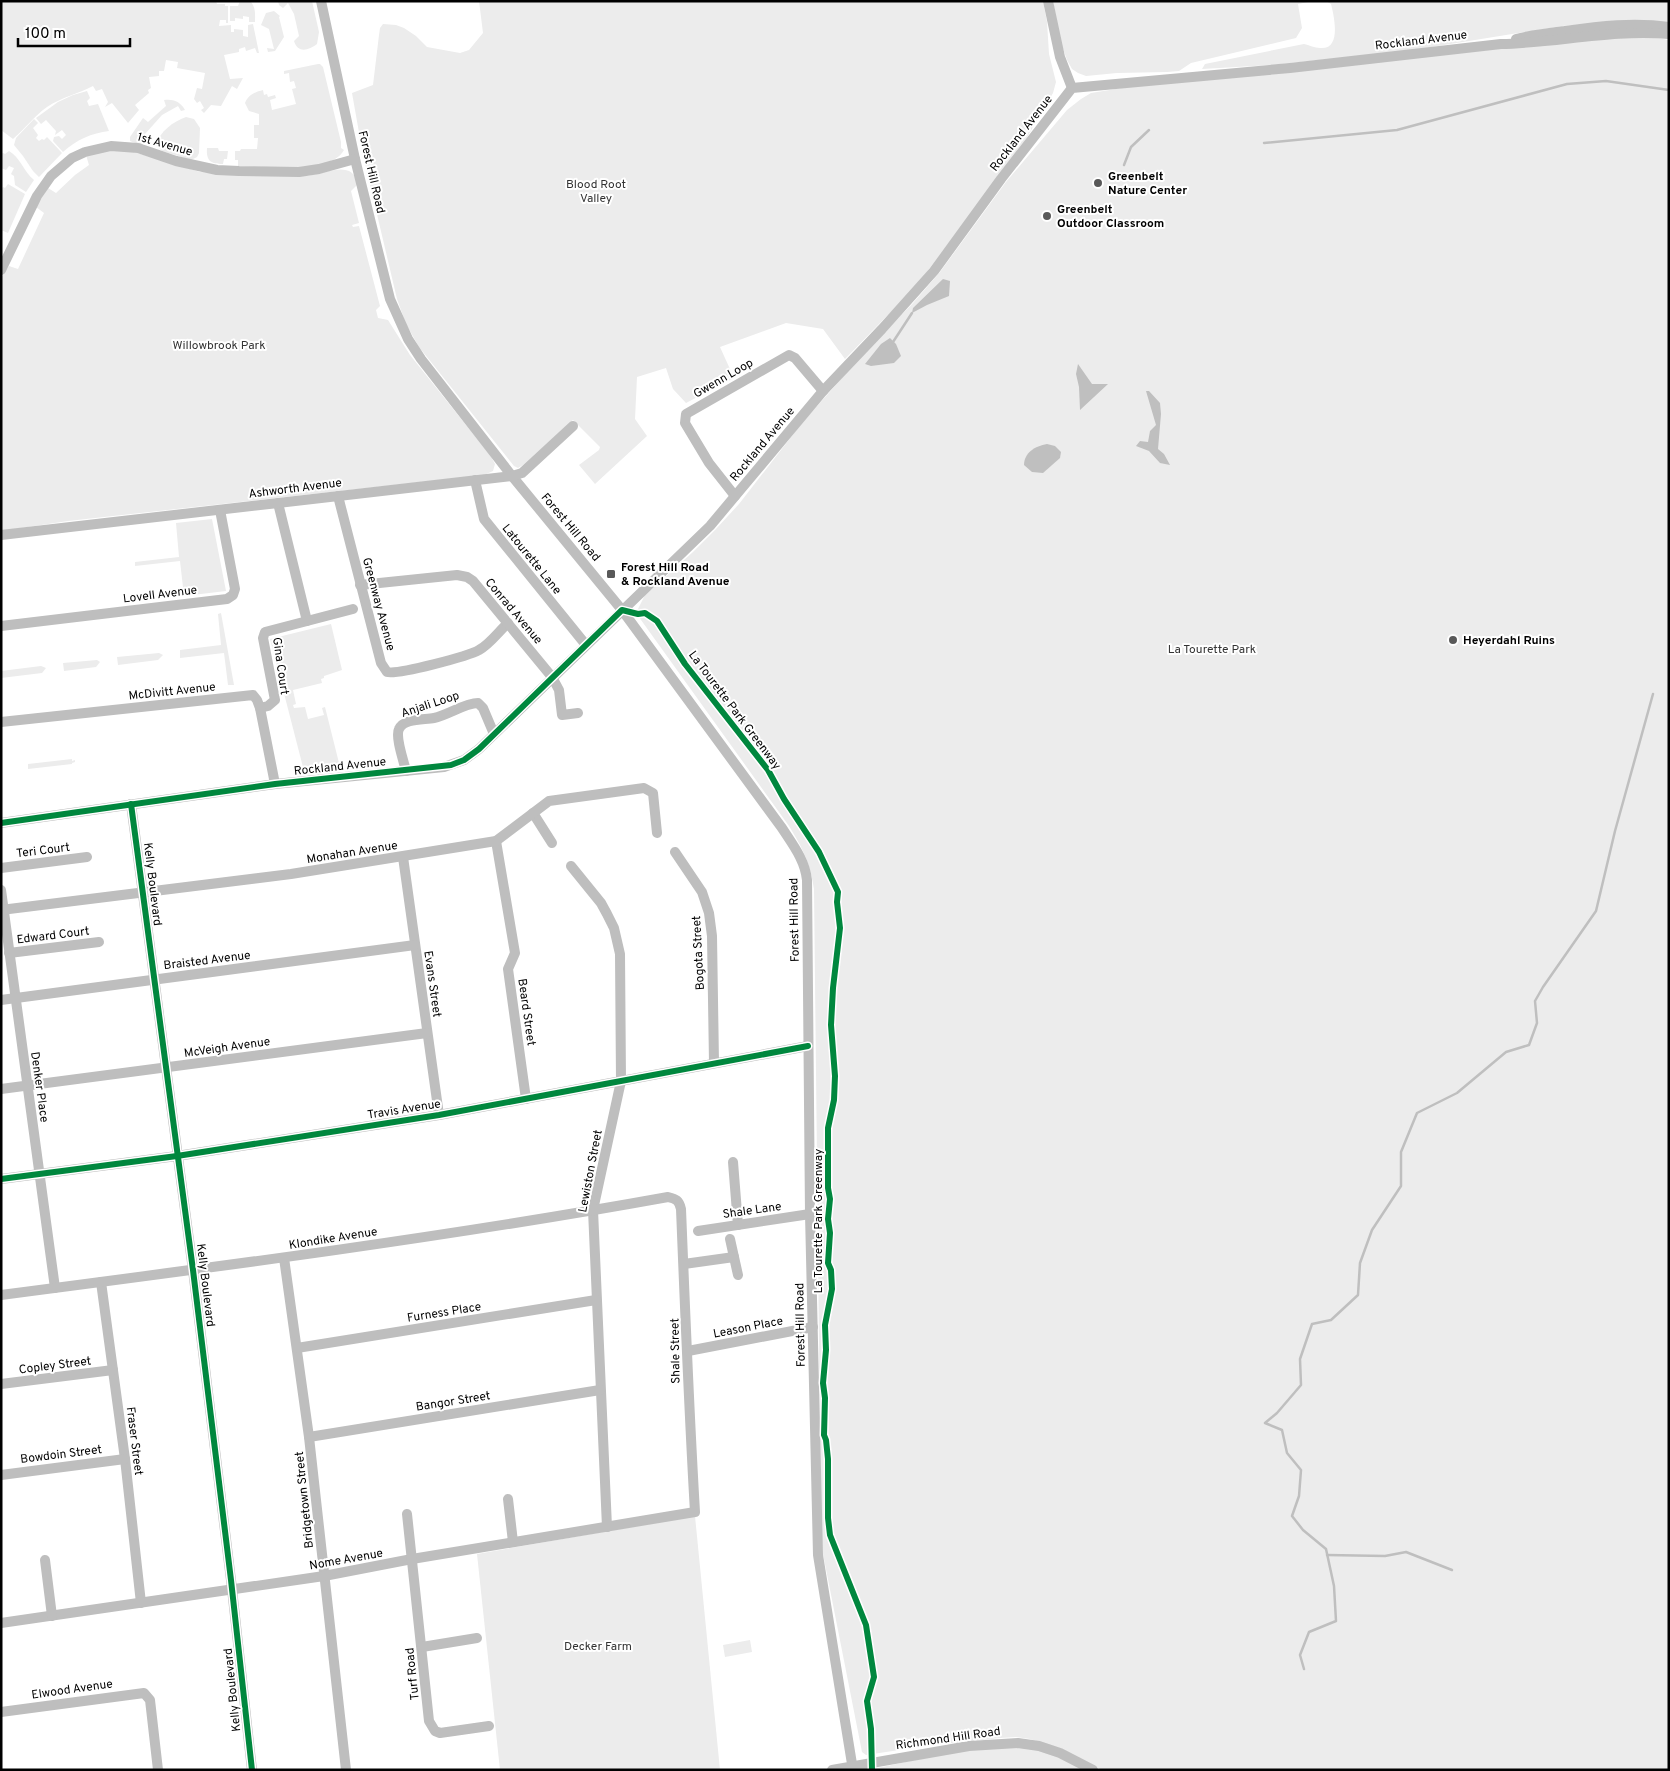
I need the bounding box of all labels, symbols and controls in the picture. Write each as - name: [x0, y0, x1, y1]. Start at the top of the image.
- scale bar: [18, 15, 130, 47]
- text: 100 m: [25, 25, 66, 44]
- street label: Rockland Avenue: [1374, 27, 1468, 55]
- street label: Rockland Avenue: [987, 92, 1057, 175]
- street label: 1st Avenue: [135, 129, 194, 160]
- street label: Forest Hill Road: [354, 129, 388, 215]
- place label: Greenbelt Nature Center: [1108, 169, 1187, 199]
- park label: Blood Root Valley: [566, 177, 626, 207]
- marker: Greenbelt Nature Center: [1092, 177, 1104, 189]
- place label: Greenbelt Outdoor Classroom: [1057, 202, 1164, 232]
- marker: Greenbelt Outdoor Classroom: [1041, 210, 1053, 222]
- park label: Willowbrook Park: [172, 338, 266, 354]
- street label: Gwenn Loop: [691, 355, 757, 402]
- street label: Rockland Avenue: [727, 404, 799, 485]
- street label: Ashworth Avenue: [248, 475, 343, 503]
- street label: Forest Hill Road: [537, 490, 603, 565]
- street label: Latourette Lane: [498, 521, 565, 598]
- street label: Greenway Avenue: [358, 556, 398, 653]
- place label: Forest Hill Road & Rockland Avenue: [621, 560, 730, 590]
- marker: Forest Hill Road & Rockland Avenue: [605, 568, 617, 580]
- street label: Conrad Avenue: [481, 575, 546, 648]
- street label: Lovell Avenue: [122, 583, 198, 607]
- place label: Heyerdahl Ruins: [1463, 633, 1555, 649]
- marker: Heyerdahl Ruins: [1447, 634, 1459, 646]
- street label: Gina Court: [268, 636, 292, 696]
- park label: La Tourette Park: [1168, 642, 1256, 658]
- street label: La Tourette Park Greenway: [684, 648, 784, 773]
- street label: McDivitt Avenue: [128, 679, 216, 705]
- street label: Anjali Loop: [399, 688, 462, 722]
- street label: Rockland Avenue: [293, 754, 387, 780]
- street label: Monahan Avenue: [306, 838, 399, 868]
- street label: Teri Court: [15, 840, 71, 862]
- street label: Kelly Boulevard: [139, 842, 165, 927]
- street label: Forest Hill Road: [786, 878, 804, 962]
- street label: Bogota Street: [689, 915, 709, 991]
- street label: Edward Court: [16, 924, 90, 948]
- street label: Braisted Avenue: [163, 948, 252, 974]
- street label: Evans Street: [419, 950, 445, 1019]
- street label: Beard Street: [513, 977, 539, 1047]
- street label: McVeigh Avenue: [183, 1034, 271, 1062]
- street label: Denker Place: [26, 1051, 52, 1124]
- street label: Travis Avenue: [366, 1096, 442, 1124]
- street label: Lewiston Street: [575, 1129, 607, 1214]
- street label: La Tourette Park Greenway: [811, 1149, 827, 1293]
- street label: Shale Lane: [722, 1199, 783, 1223]
- street label: Klondike Avenue: [288, 1224, 379, 1254]
- street label: Kelly Boulevard: [192, 1243, 218, 1328]
- street label: Forest Hill Road: [792, 1283, 810, 1367]
- street label: Furness Place: [406, 1299, 482, 1327]
- street label: Leason Place: [712, 1313, 785, 1343]
- street label: Shale Street: [667, 1318, 685, 1384]
- street label: Copley Street: [18, 1354, 92, 1378]
- street label: Bangor Street: [415, 1388, 492, 1416]
- street label: Fraser Street: [122, 1406, 146, 1476]
- street label: Bowdoin Street: [19, 1442, 103, 1468]
- street label: Bridgetown Street: [292, 1451, 318, 1549]
- street label: Nome Avenue: [308, 1546, 384, 1574]
- park label: Decker Farm: [564, 1639, 632, 1655]
- street label: Kelly Boulevard: [221, 1647, 245, 1732]
- street label: Turf Road: [402, 1647, 424, 1701]
- street label: Elwood Avenue: [31, 1676, 114, 1704]
- street label: Richmond Hill Road: [895, 1724, 1002, 1754]

